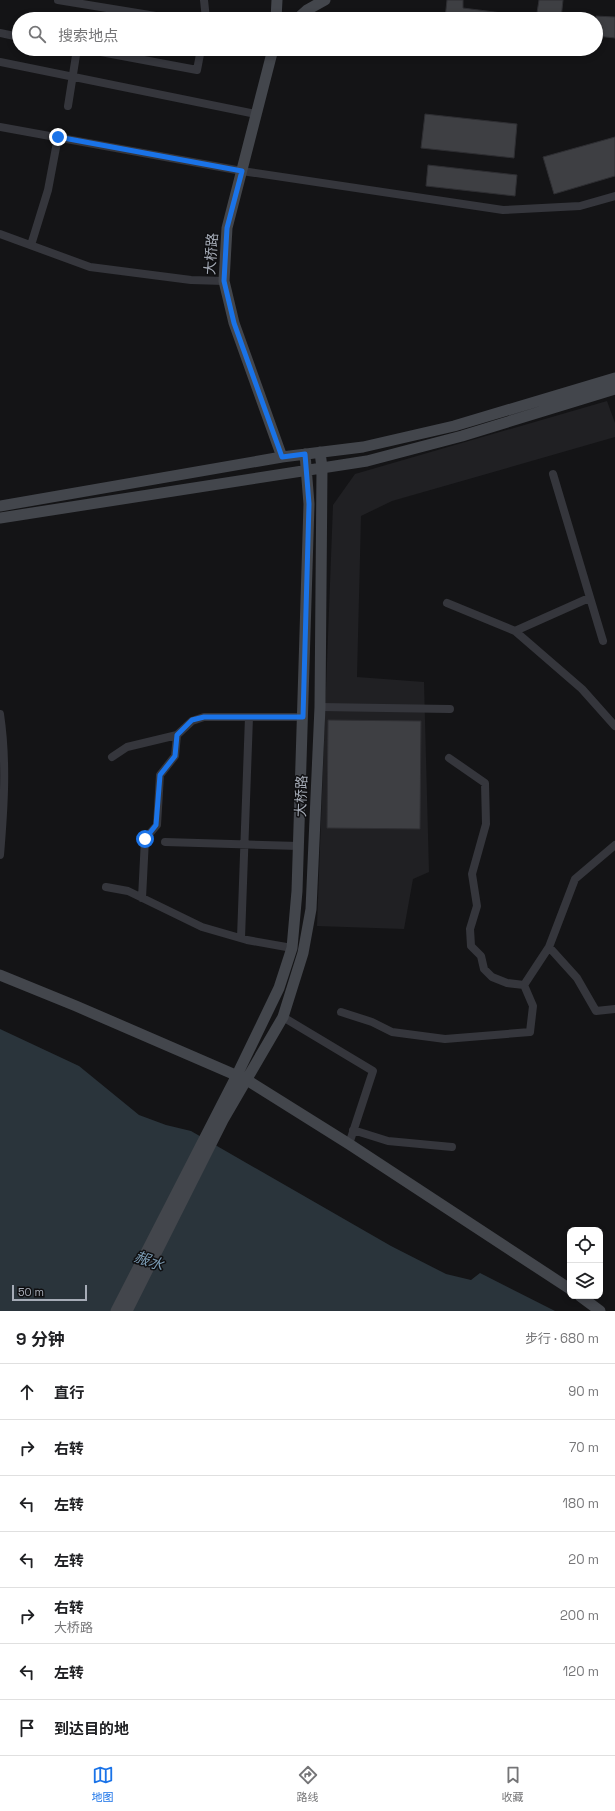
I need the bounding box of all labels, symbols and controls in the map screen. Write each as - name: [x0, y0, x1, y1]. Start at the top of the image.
- search box: [12, 12, 603, 56]
- icon: search: [26, 23, 48, 45]
- text: 搜索地点: [58, 26, 118, 45]
- route end: [49, 128, 67, 146]
- street label: 大桥路: [201, 232, 221, 276]
- street label: 大桥路: [291, 775, 311, 817]
- route start: [136, 830, 154, 848]
- map controls: [567, 1227, 603, 1299]
- button: locate: [567, 1227, 603, 1263]
- water label: 赧水: [132, 1247, 167, 1275]
- button: layers: [567, 1263, 603, 1299]
- scale bar: [12, 1283, 87, 1302]
- text: 50 m: [18, 1285, 44, 1299]
- text: 9 分钟: [16, 1328, 65, 1350]
- text: 步行 · 680 m: [525, 1330, 599, 1347]
- icon: ahead: [16, 1381, 38, 1403]
- text: 直行: [54, 1383, 84, 1402]
- text: 90 m: [568, 1383, 599, 1400]
- icon: right: [16, 1437, 38, 1459]
- text: 右转: [54, 1439, 84, 1458]
- text: 70 m: [569, 1439, 599, 1456]
- icon: left: [16, 1493, 38, 1515]
- text: 左转: [54, 1495, 84, 1514]
- text: 180 m: [563, 1495, 599, 1512]
- icon: left: [16, 1549, 38, 1571]
- text: 左转: [54, 1551, 84, 1570]
- text: 20 m: [568, 1551, 599, 1568]
- text: 右转: [54, 1598, 84, 1617]
- icon: right: [16, 1605, 38, 1627]
- text: 200 m: [560, 1607, 599, 1624]
- text: 大桥路: [54, 1619, 93, 1636]
- icon: left: [16, 1661, 38, 1683]
- text: 左转: [54, 1663, 84, 1682]
- text: 120 m: [563, 1663, 599, 1680]
- icon: arrive: [16, 1717, 38, 1739]
- text: 到达目的地: [54, 1719, 129, 1738]
- tab: 地图: [92, 1764, 114, 1804]
- tab: 路线: [297, 1764, 319, 1804]
- tab: 收藏: [502, 1764, 524, 1804]

